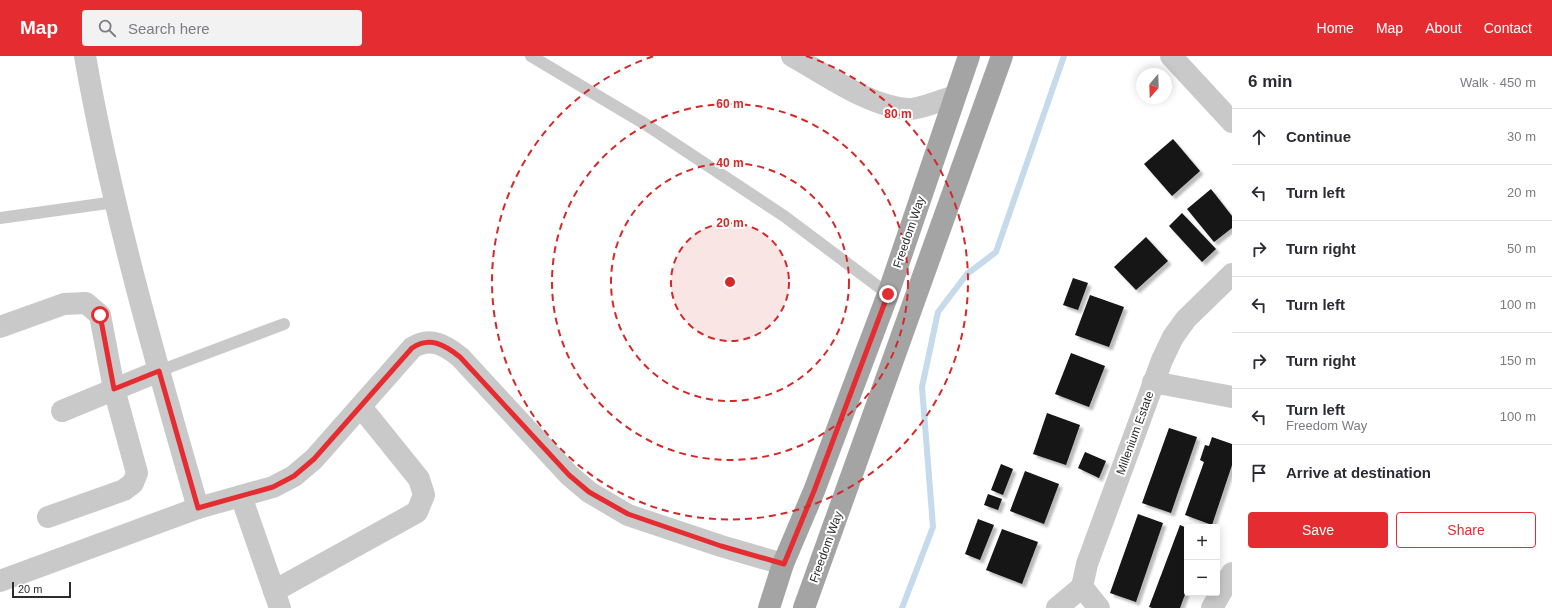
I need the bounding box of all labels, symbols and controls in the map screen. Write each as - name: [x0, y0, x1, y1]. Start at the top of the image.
- search box: [82, 10, 362, 46]
- text: Map: [20, 17, 58, 38]
- icon: search: [96, 17, 118, 39]
- text: Search here: [128, 20, 210, 37]
- text: Home: [1317, 20, 1354, 36]
- text: Map: [1376, 20, 1403, 36]
- text: About: [1425, 20, 1462, 36]
- text: Contact: [1484, 20, 1532, 36]
- north arrow: [1136, 68, 1172, 104]
- text: 6 min: [1248, 72, 1292, 91]
- text: Walk · 450 m: [1460, 75, 1536, 90]
- text: 60 m: [716, 97, 744, 111]
- text: 80 m: [884, 107, 912, 121]
- icon: ahead: [1248, 126, 1270, 148]
- text: Continue: [1286, 128, 1351, 145]
- text: 30 m: [1507, 129, 1536, 144]
- text: 40 m: [716, 156, 744, 170]
- icon: left: [1248, 182, 1270, 204]
- text: Turn left: [1286, 184, 1345, 201]
- text: 20 m: [1507, 185, 1536, 200]
- street label: Freedom Way: [890, 194, 928, 270]
- text: 20 m: [716, 216, 744, 230]
- icon: right: [1248, 238, 1270, 260]
- text: Turn right: [1286, 240, 1356, 257]
- text: 50 m: [1507, 241, 1536, 256]
- centre of rings: [723, 275, 737, 289]
- route end: [879, 285, 897, 303]
- icon: left: [1248, 294, 1270, 316]
- text: Turn left: [1286, 296, 1345, 313]
- text: 100 m: [1500, 297, 1536, 312]
- route start: [91, 306, 109, 324]
- icon: right: [1248, 350, 1270, 372]
- text: Turn right: [1286, 352, 1356, 369]
- text: 150 m: [1500, 353, 1536, 368]
- street label: Millenium Estate: [1113, 389, 1157, 477]
- text: Turn left: [1286, 401, 1345, 418]
- icon: left: [1248, 406, 1270, 428]
- text: 100 m: [1500, 409, 1536, 424]
- text: Freedom Way: [1286, 418, 1367, 433]
- icon: arrive: [1248, 462, 1270, 484]
- text: Arrive at destination: [1286, 464, 1431, 481]
- street label: Freedom Way: [807, 509, 845, 585]
- button: Save: [1248, 512, 1388, 548]
- button: Share: [1396, 512, 1536, 548]
- map controls: [1184, 524, 1220, 596]
- button: +: [1184, 524, 1220, 560]
- button: −: [1184, 560, 1220, 596]
- scale bar: [12, 580, 71, 599]
- text: 20 m: [18, 583, 42, 595]

